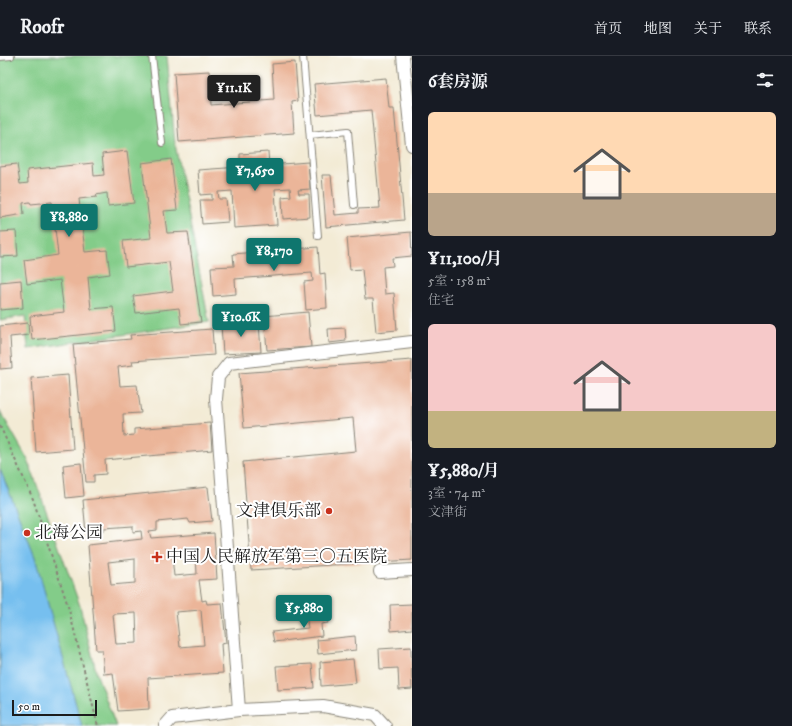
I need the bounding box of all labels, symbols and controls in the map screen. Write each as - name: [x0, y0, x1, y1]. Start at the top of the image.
- text: Roofr: [20, 16, 64, 39]
- text: 首页: [594, 20, 622, 38]
- text: 地图: [644, 20, 672, 38]
- text: 关于: [694, 20, 722, 38]
- text: 联系: [744, 20, 772, 38]
- icon: filters: [754, 69, 776, 91]
- text: 6套房源: [428, 71, 488, 93]
- pin: ¥11.1K: [201, 75, 267, 109]
- text: ¥11.1K: [216, 80, 252, 96]
- icon: home: [566, 138, 638, 210]
- pin: ¥7,650: [222, 158, 288, 192]
- text: ¥7,650: [235, 163, 275, 179]
- pin: ¥8,880: [36, 204, 102, 238]
- text: ¥8,880: [50, 209, 88, 225]
- pin: ¥8,170: [241, 238, 307, 272]
- text: ¥8,170: [255, 243, 293, 259]
- text: ¥11,100/月: [428, 248, 503, 270]
- text: 5室 · 158 m²: [428, 273, 490, 289]
- text: 住宅: [428, 292, 454, 308]
- pin: ¥10.6K: [208, 304, 274, 338]
- text: ¥10.6K: [221, 309, 261, 325]
- icon: home: [566, 350, 638, 422]
- text: ¥5,880/月: [428, 460, 500, 482]
- text: 3室 · 74 m²: [428, 485, 485, 501]
- place label: 文津俱乐部: [236, 500, 321, 522]
- text: 文津街: [428, 504, 467, 520]
- marker: 文津俱乐部: [324, 506, 334, 516]
- place label: 北海公园: [35, 522, 103, 544]
- marker: 北海公园: [22, 528, 32, 538]
- place label: 中国人民解放军第三〇五医院: [166, 546, 387, 568]
- marker: 中国人民解放军第三〇五医院: [151, 551, 163, 563]
- pin: ¥5,880: [271, 595, 337, 629]
- text: ¥5,880: [285, 600, 323, 616]
- scale bar: [12, 698, 97, 717]
- text: 50 m: [18, 700, 40, 714]

